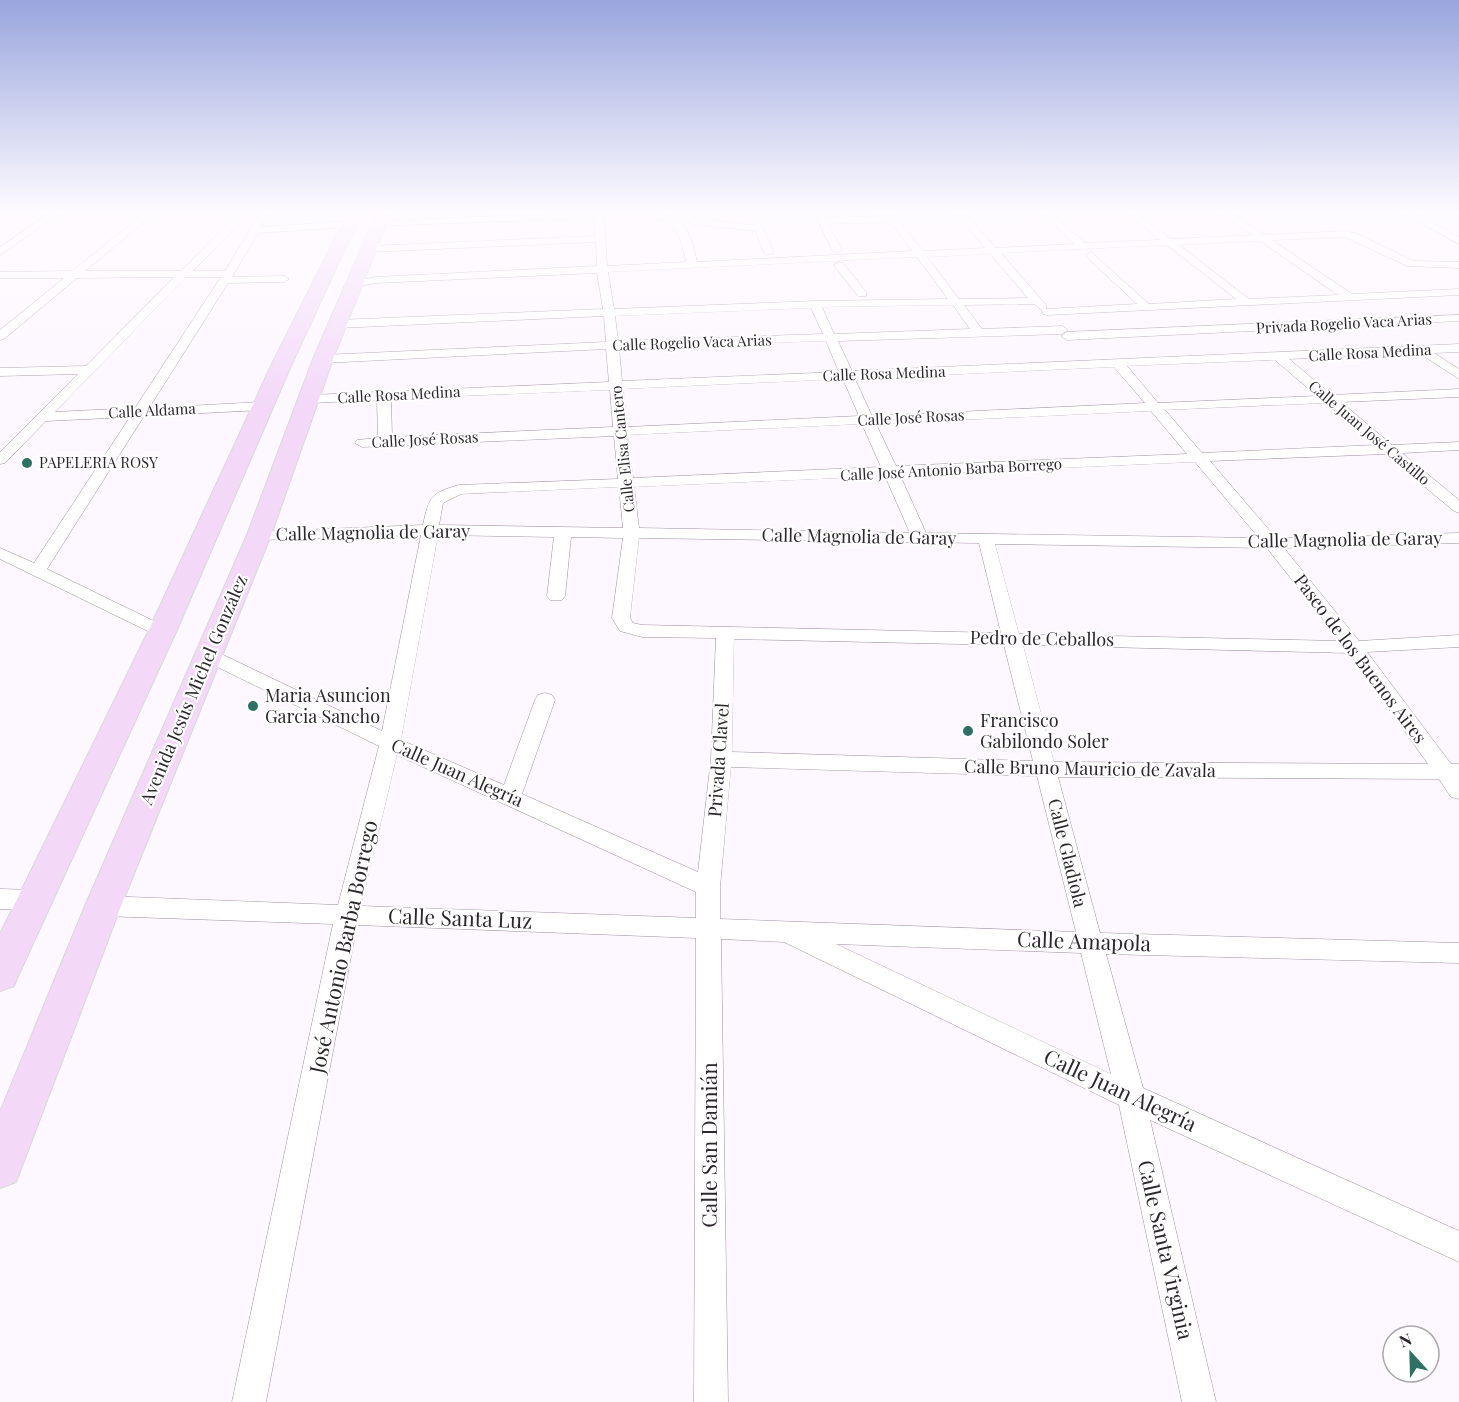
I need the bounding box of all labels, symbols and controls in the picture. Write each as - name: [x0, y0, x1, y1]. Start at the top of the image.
- street label: Privada Rogelio Vaca Arias: [1255, 308, 1432, 338]
- street label: Calle Rogelio Vaca Arias: [612, 329, 772, 355]
- street label: Calle Rosa Medina: [1308, 339, 1432, 365]
- street label: Calle Rosa Medina: [822, 361, 946, 385]
- street label: Calle Juan José Castillo: [1305, 375, 1435, 489]
- street label: Calle Rosa Medina: [337, 381, 461, 407]
- street label: Calle Elisa Cantero: [605, 385, 639, 513]
- street label: Calle Aldama: [108, 398, 197, 422]
- street label: Calle José Rosas: [857, 404, 965, 430]
- street label: Calle José Rosas: [371, 426, 479, 452]
- place label: PAPELERIA ROSY: [39, 452, 158, 472]
- street label: Calle José Antonio Barba Borrego: [840, 453, 1062, 485]
- marker: PAPELERIA ROSY: [20, 456, 34, 470]
- street label: Calle Magnolia de Garay: [275, 518, 471, 546]
- street label: Calle Magnolia de Garay: [761, 522, 957, 550]
- street label: Calle Magnolia de Garay: [1247, 525, 1443, 553]
- street label: Paseo de los Buenos Aires: [1289, 569, 1433, 748]
- street label: Avenida Jesús Michel González: [133, 571, 252, 809]
- street label: Pedro de Ceballos: [970, 625, 1114, 651]
- place label: Maria Asuncion Garcia Sancho: [265, 683, 391, 728]
- marker: Maria Asuncion Garcia Sancho: [246, 699, 260, 713]
- street label: Privada Clavel: [702, 702, 734, 818]
- place label: Francisco Gabilondo Soler: [980, 708, 1109, 753]
- marker: Francisco Gabilondo Soler: [961, 724, 975, 738]
- street label: Calle Juan Alegría: [388, 732, 527, 812]
- street label: Calle Bruno Mauricio de Zavala: [964, 754, 1216, 782]
- street label: Calle Gladiola: [1043, 796, 1093, 910]
- street label: José Antonio Barba Borrego: [301, 817, 383, 1077]
- street label: Calle Santa Luz: [387, 900, 533, 934]
- street label: Calle Amapola: [1017, 924, 1152, 956]
- street label: Calle Juan Alegría: [1040, 1042, 1202, 1137]
- street label: Calle San Damián: [694, 1062, 722, 1228]
- street label: Calle Santa Virginia: [1133, 1157, 1201, 1343]
- north arrow: [1381, 1324, 1441, 1384]
- text: N: [1396, 1328, 1415, 1352]

